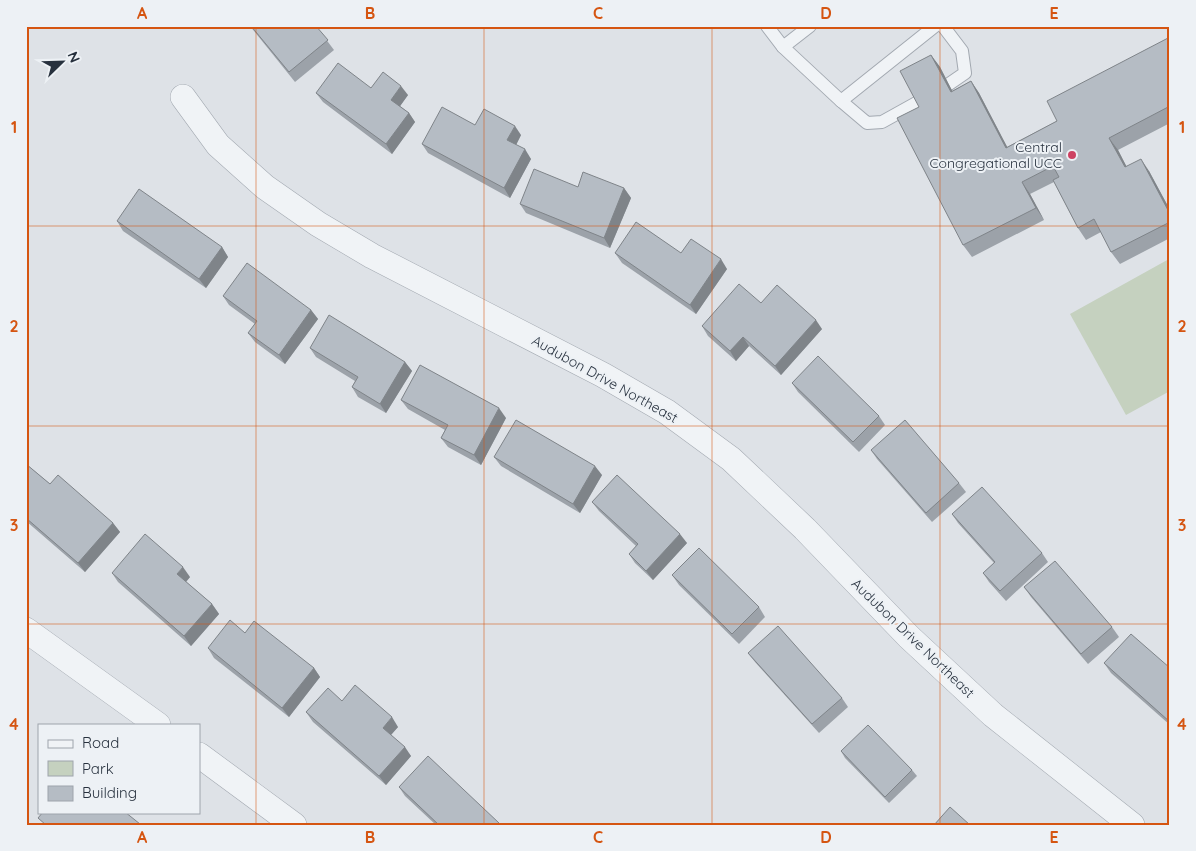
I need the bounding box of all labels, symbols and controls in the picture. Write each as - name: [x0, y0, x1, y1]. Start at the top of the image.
- text: A: [137, 3, 148, 23]
- text: B: [365, 3, 375, 23]
- text: C: [593, 3, 603, 23]
- text: D: [820, 3, 832, 23]
- text: E: [1049, 3, 1059, 23]
- north arrow: [38, 38, 88, 88]
- text: N: [64, 49, 84, 65]
- text: 1: [11, 117, 17, 137]
- text: 1: [1179, 117, 1185, 137]
- place label: Central Congregational UCC: [929, 138, 1062, 172]
- marker: Central Congregational UCC: [1066, 149, 1078, 161]
- text: 2: [9, 316, 19, 336]
- text: 2: [1177, 316, 1187, 336]
- street label: Audubon Drive Northeast: [529, 331, 681, 427]
- text: 3: [10, 515, 18, 535]
- text: 3: [1178, 515, 1186, 535]
- street label: Audubon Drive Northeast: [848, 574, 979, 702]
- text: 4: [9, 714, 19, 734]
- text: 4: [1177, 714, 1187, 734]
- legend: [38, 724, 200, 814]
- text: Road: [82, 733, 119, 752]
- text: Park: [82, 759, 114, 778]
- text: Building: [82, 783, 137, 802]
- text: A: [137, 827, 148, 847]
- text: B: [365, 827, 375, 847]
- text: C: [593, 827, 603, 847]
- text: D: [820, 827, 832, 847]
- text: E: [1049, 827, 1059, 847]

